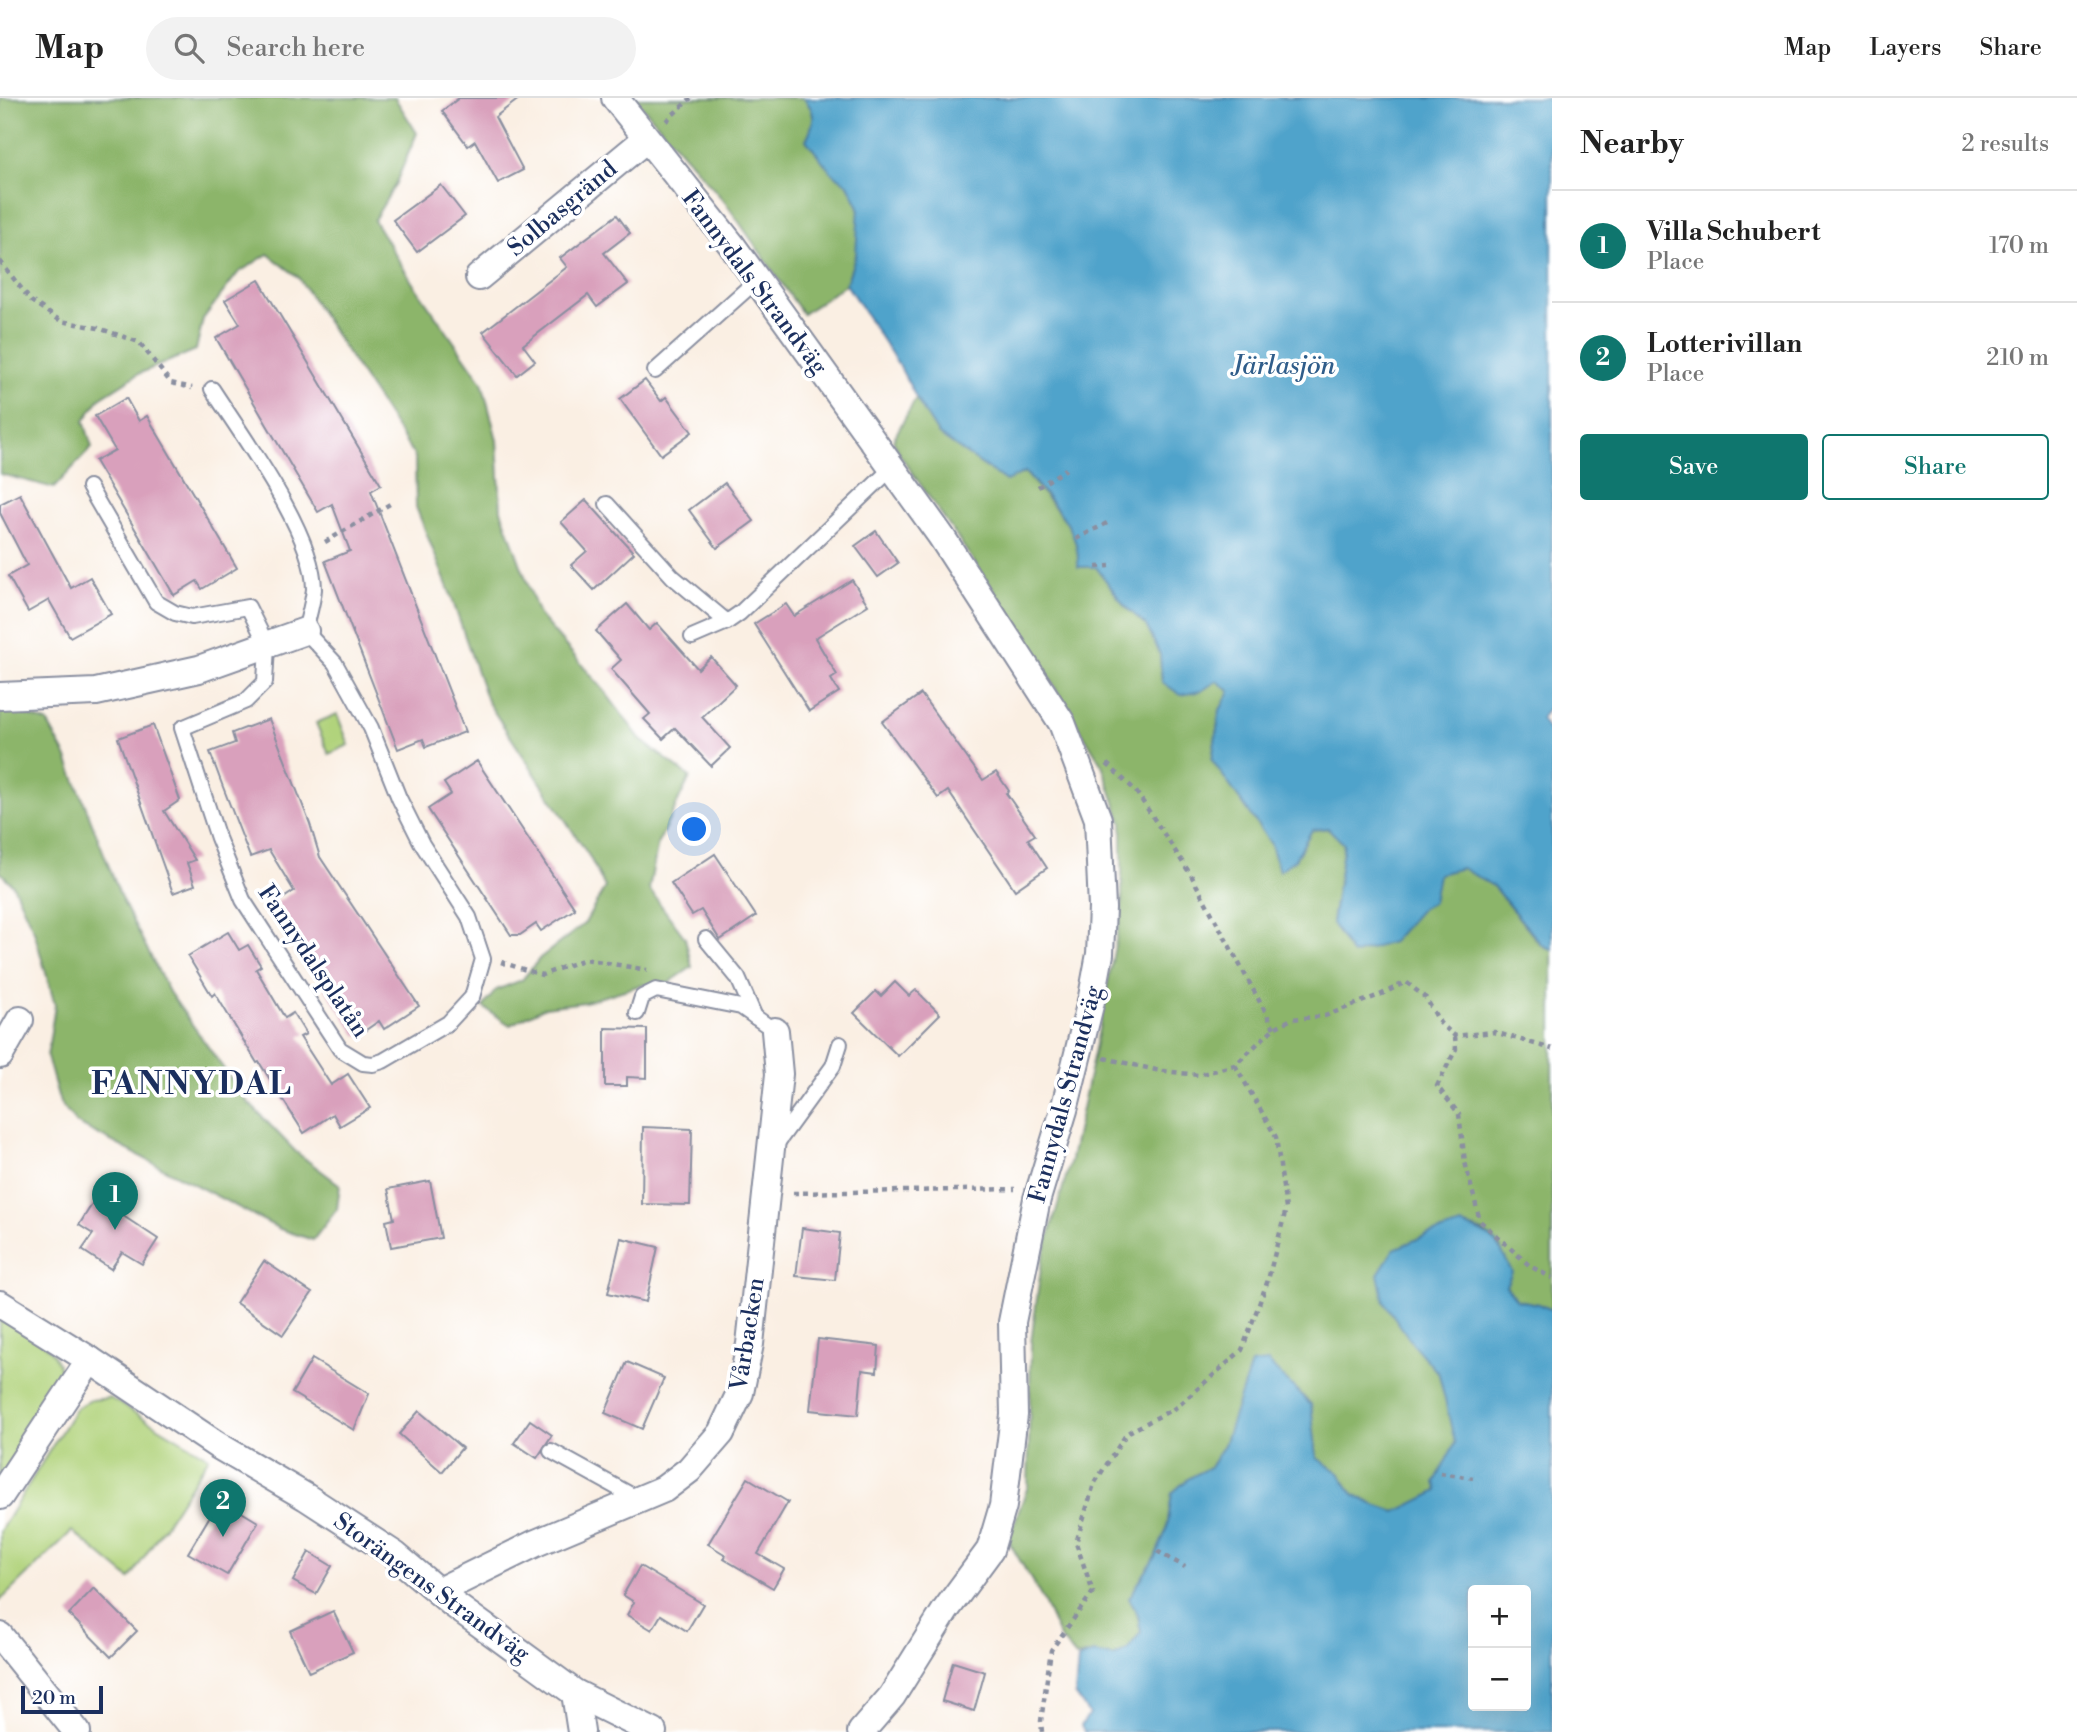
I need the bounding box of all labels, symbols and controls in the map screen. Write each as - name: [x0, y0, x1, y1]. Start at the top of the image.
- search box: [146, 17, 636, 80]
- text: Map: [35, 28, 104, 69]
- icon: search: [170, 29, 208, 67]
- text: Search here: [226, 32, 365, 64]
- text: Map: [1784, 33, 1831, 63]
- text: Layers: [1869, 33, 1941, 63]
- text: Share: [1979, 33, 2042, 63]
- text: Nearby: [1580, 125, 1684, 163]
- text: 2 results: [1962, 130, 2049, 158]
- street label: Solbasgränd: [502, 154, 624, 263]
- street label: Fannydals Strandväg: [675, 184, 834, 381]
- text: Villa Schubert: [1647, 216, 1821, 248]
- text: 1: [1597, 232, 1609, 260]
- text: 170 m: [1989, 232, 2049, 260]
- text: Place: [1647, 248, 1704, 276]
- text: Lotterivillan: [1647, 328, 1802, 360]
- text: 2: [1596, 344, 1610, 372]
- text: 210 m: [1986, 344, 2049, 372]
- water label: Järlasjön: [1230, 350, 1336, 382]
- text: Place: [1647, 360, 1704, 388]
- button: Save: [1580, 434, 1808, 500]
- button: Share: [1822, 434, 2049, 500]
- your location: [677, 812, 711, 846]
- street label: Fannydalsplatån: [251, 879, 375, 1044]
- street label: Fannydals Strandväg: [1023, 982, 1110, 1206]
- district label: FANNYDAL: [91, 1064, 293, 1104]
- pin: 1: [92, 1172, 138, 1230]
- street label: Vårbacken: [724, 1275, 772, 1394]
- pin: 2: [200, 1479, 246, 1537]
- street label: Storängens Strandväg: [327, 1506, 536, 1670]
- map controls: [1468, 1585, 1531, 1711]
- button: +: [1468, 1585, 1531, 1648]
- button: −: [1468, 1648, 1531, 1711]
- scale bar: [21, 1683, 103, 1715]
- text: 20 m: [32, 1686, 76, 1710]

